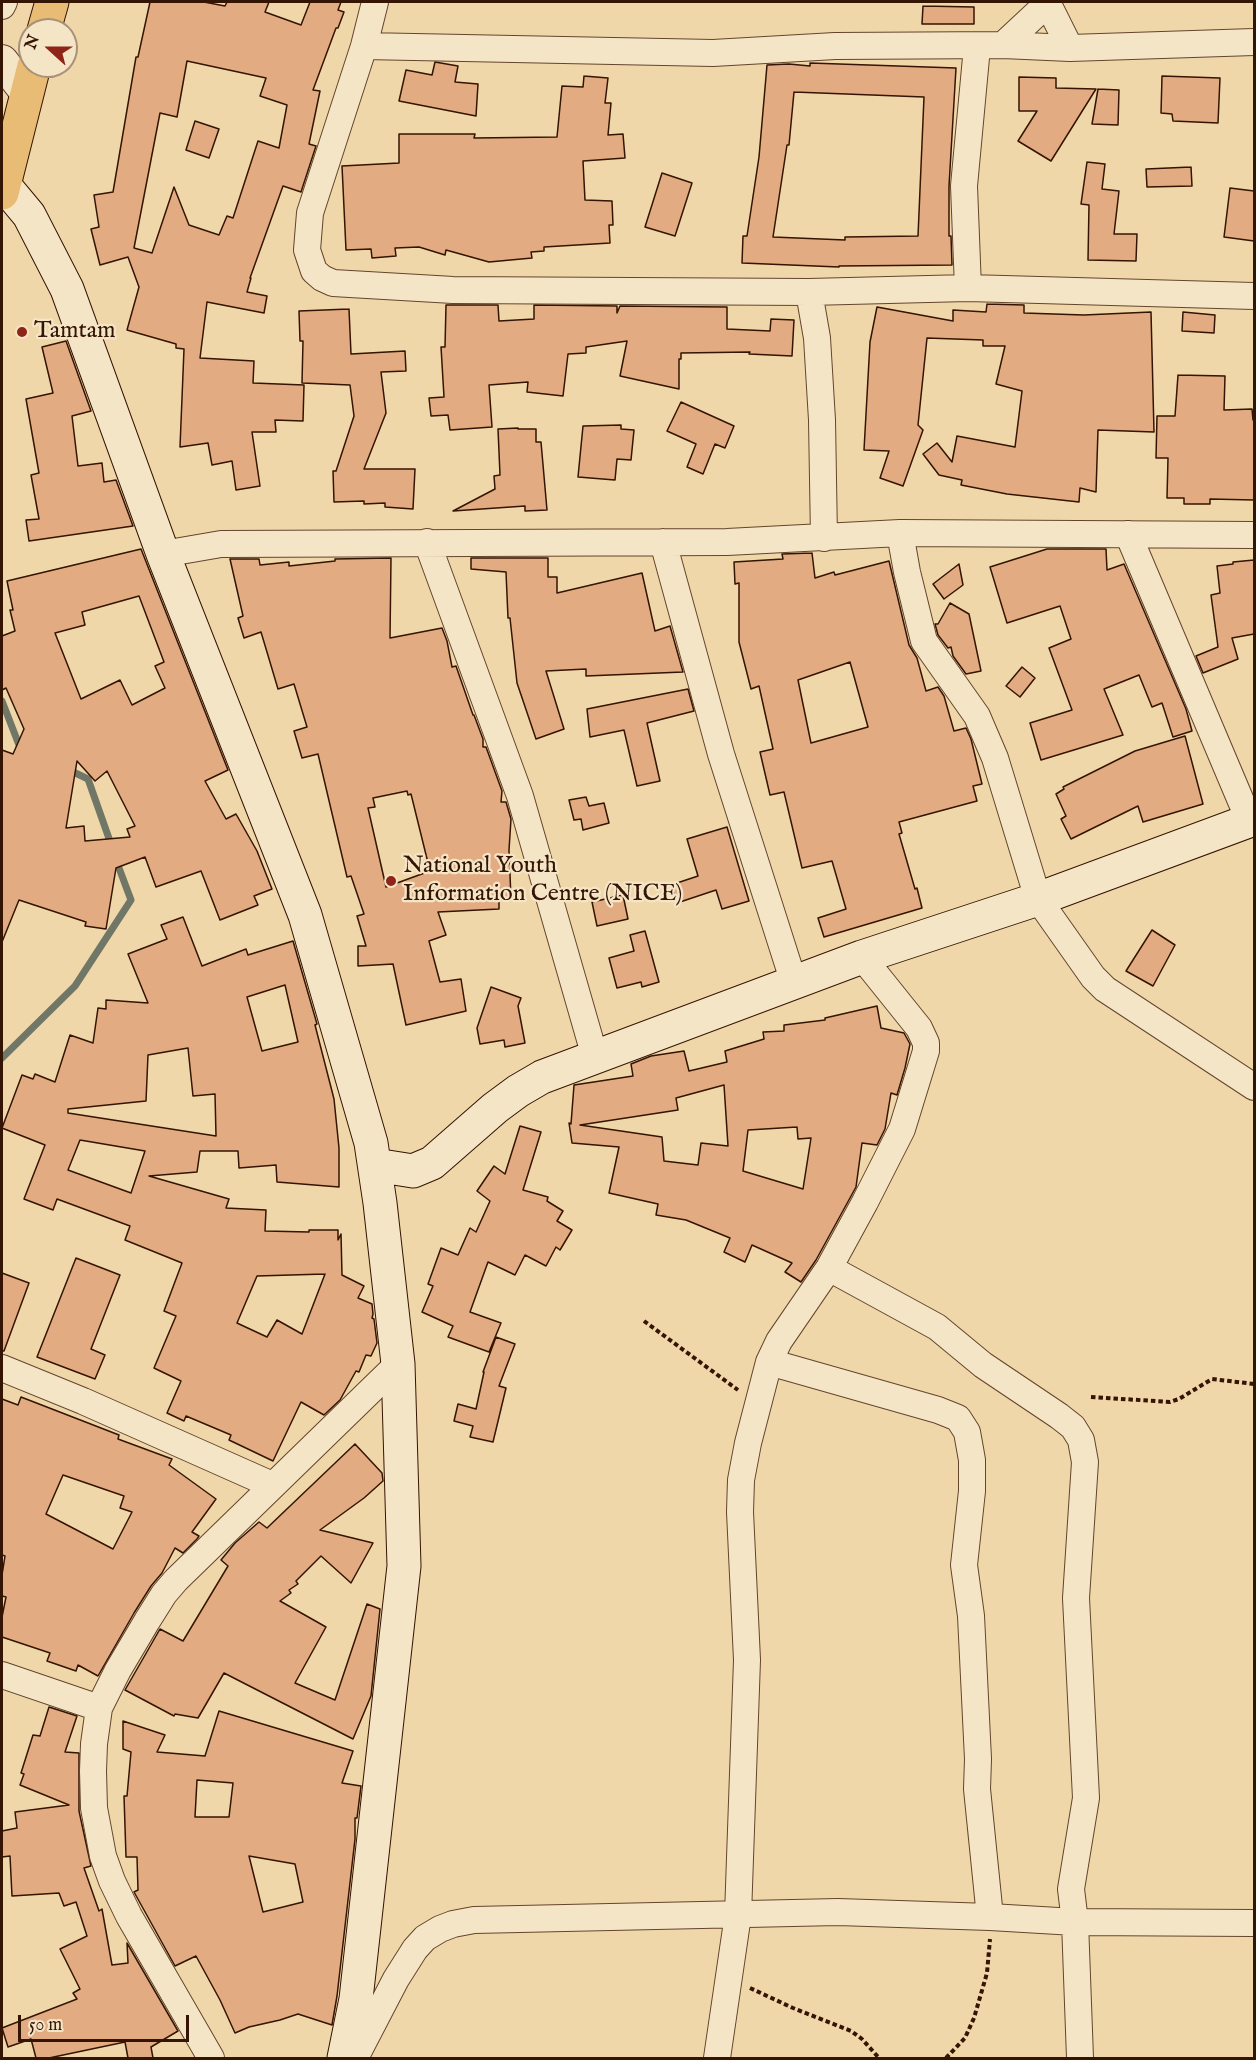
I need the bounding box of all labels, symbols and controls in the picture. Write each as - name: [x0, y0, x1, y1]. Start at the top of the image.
- north arrow: [18, 18, 78, 78]
- text: N: [21, 32, 45, 52]
- place label: Tamtam: [34, 318, 116, 346]
- marker: Tamtam: [15, 325, 29, 339]
- place label: National Youth Information Centre (NICE): [403, 853, 682, 909]
- marker: National Youth Information Centre (NICE): [384, 874, 398, 888]
- scale bar: [21, 2003, 192, 2041]
- text: 50 m: [29, 2014, 62, 2037]

